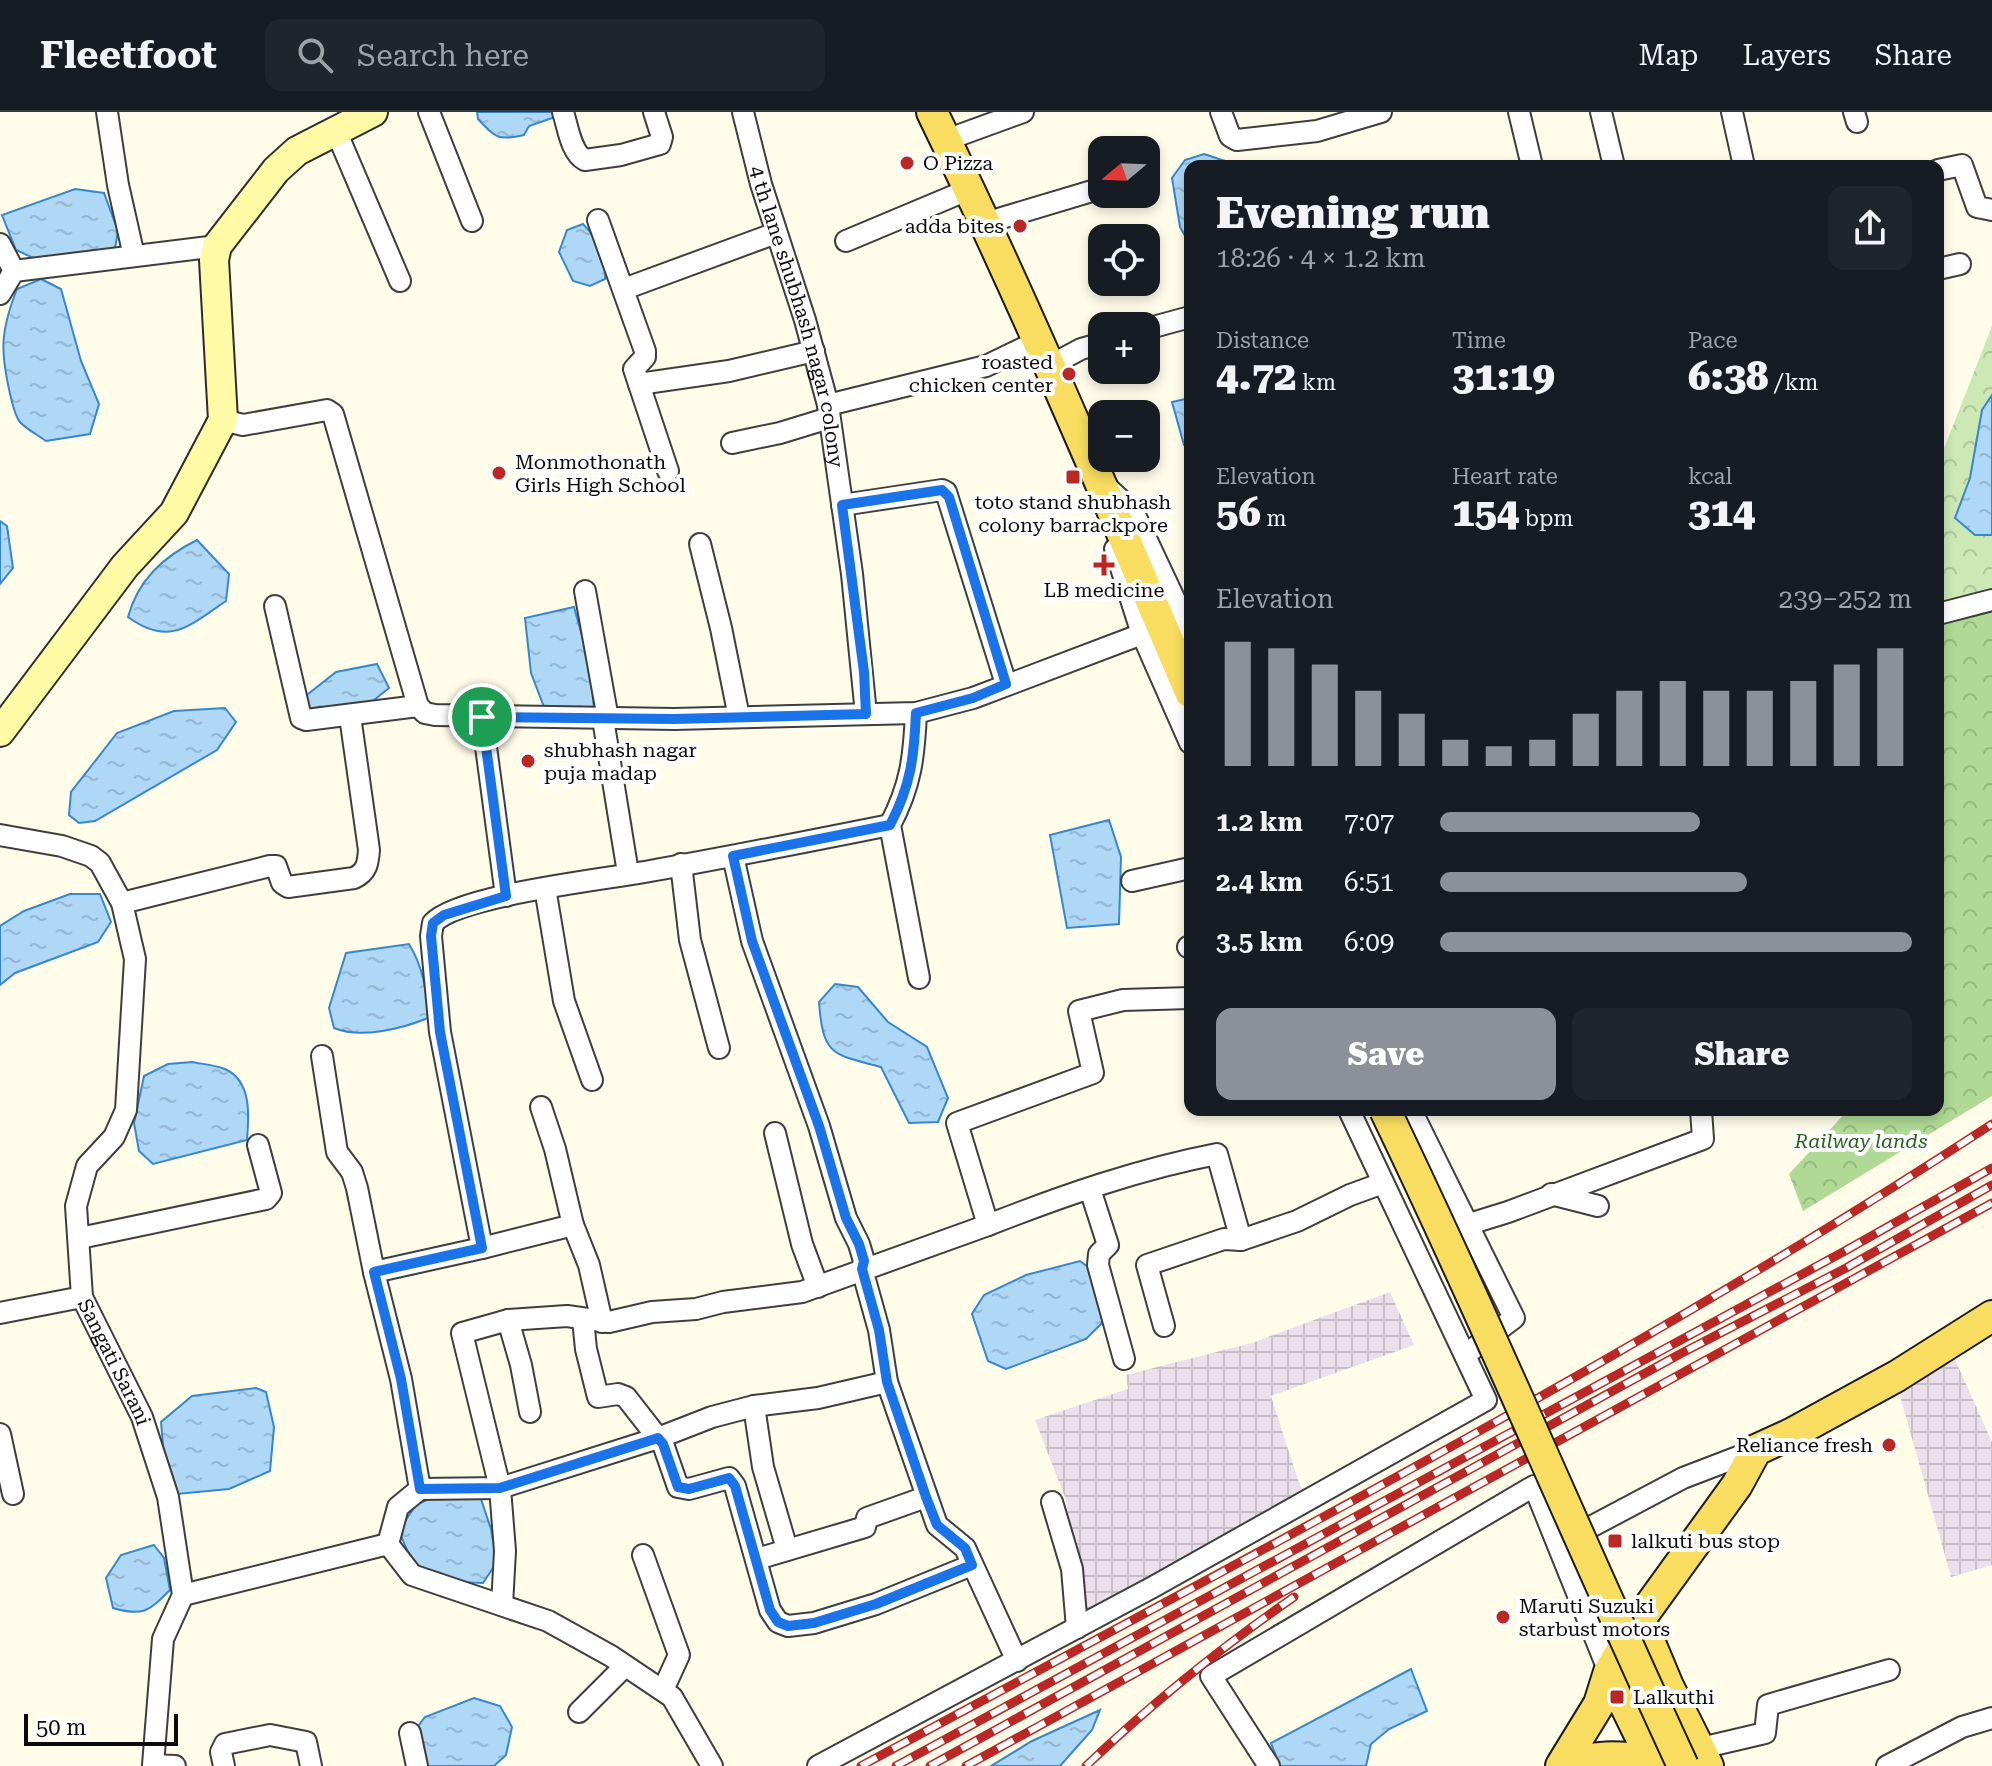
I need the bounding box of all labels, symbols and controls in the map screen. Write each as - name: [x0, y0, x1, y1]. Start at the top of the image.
- search box: [265, 19, 825, 91]
- text: Fleetfoot: [40, 33, 217, 77]
- icon: search: [293, 33, 337, 77]
- text: Search here: [357, 38, 529, 73]
- text: Map: [1639, 39, 1698, 72]
- text: Layers: [1742, 39, 1831, 72]
- text: Share: [1875, 39, 1952, 72]
- north arrow: [1088, 136, 1160, 208]
- map controls: [1088, 136, 1160, 472]
- place label: O Pizza: [923, 151, 993, 175]
- marker: O Pizza: [898, 154, 916, 172]
- street label: 4 th lane shubhash nagar colony: [745, 163, 849, 469]
- button: share: [1828, 186, 1912, 270]
- text: Evening run: [1216, 187, 1490, 239]
- place label: adda bites: [905, 214, 1004, 238]
- marker: adda bites: [1011, 217, 1029, 235]
- button: locate: [1088, 224, 1160, 296]
- text: 18:26 · 4 × 1.2 km: [1216, 243, 1426, 273]
- button: +: [1088, 312, 1160, 384]
- text: Distance: [1216, 328, 1309, 353]
- text: Time: [1452, 328, 1506, 353]
- text: Pace: [1688, 328, 1738, 353]
- place label: roasted chicken center: [909, 350, 1053, 397]
- text: 4.72: [1216, 353, 1297, 400]
- text: 31:19: [1452, 353, 1555, 400]
- text: 6:38: [1688, 353, 1768, 400]
- marker: roasted chicken center: [1060, 365, 1078, 383]
- text: km: [1297, 370, 1336, 395]
- text: /km: [1768, 370, 1818, 395]
- button: −: [1088, 400, 1160, 472]
- place label: Monmothonath Girls High School: [515, 450, 686, 497]
- marker: Monmothonath Girls High School: [490, 464, 508, 482]
- text: Elevation: [1216, 464, 1316, 489]
- text: Heart rate: [1452, 464, 1558, 489]
- text: kcal: [1688, 464, 1732, 489]
- marker: toto stand shubhash colony barrackpore: [1064, 468, 1082, 486]
- text: 56: [1216, 489, 1261, 536]
- text: 154: [1452, 489, 1519, 536]
- text: 314: [1688, 489, 1755, 536]
- place label: toto stand shubhash colony barrackpore: [975, 490, 1171, 537]
- text: m: [1261, 506, 1286, 531]
- text: bpm: [1519, 506, 1573, 531]
- marker: LB medicine: [1095, 556, 1113, 574]
- place label: LB medicine: [1044, 578, 1164, 602]
- text: Elevation: [1216, 584, 1334, 614]
- text: 239–252 m: [1779, 584, 1912, 614]
- pin: [448, 683, 516, 751]
- icon: arrive: [460, 695, 504, 739]
- place label: shubhash nagar puja madap: [544, 738, 697, 785]
- marker: shubhash nagar puja madap: [519, 752, 537, 770]
- text: 1.2 km: [1216, 807, 1303, 837]
- text: 7:07: [1344, 807, 1394, 837]
- text: 2.4 km: [1216, 867, 1303, 897]
- text: 6:51: [1344, 867, 1394, 897]
- text: 3.5 km: [1216, 927, 1303, 957]
- text: 6:09: [1344, 927, 1394, 957]
- button: Save: [1216, 1008, 1556, 1100]
- button: Share: [1572, 1008, 1912, 1100]
- park label: Railway lands: [1794, 1129, 1927, 1153]
- street label: Sangati Sarani: [73, 1295, 156, 1428]
- place label: Reliance fresh: [1736, 1433, 1873, 1457]
- marker: Reliance fresh: [1880, 1436, 1898, 1454]
- place label: lalkuti bus stop: [1631, 1529, 1780, 1553]
- marker: lalkuti bus stop: [1606, 1532, 1624, 1550]
- place label: Maruti Suzuki starbust motors: [1519, 1594, 1670, 1641]
- marker: Maruti Suzuki starbust motors: [1494, 1608, 1512, 1626]
- place label: Lalkuthi: [1633, 1685, 1714, 1709]
- marker: Lalkuthi: [1608, 1688, 1626, 1706]
- scale bar: [24, 1710, 178, 1746]
- text: 50 m: [36, 1715, 86, 1740]

